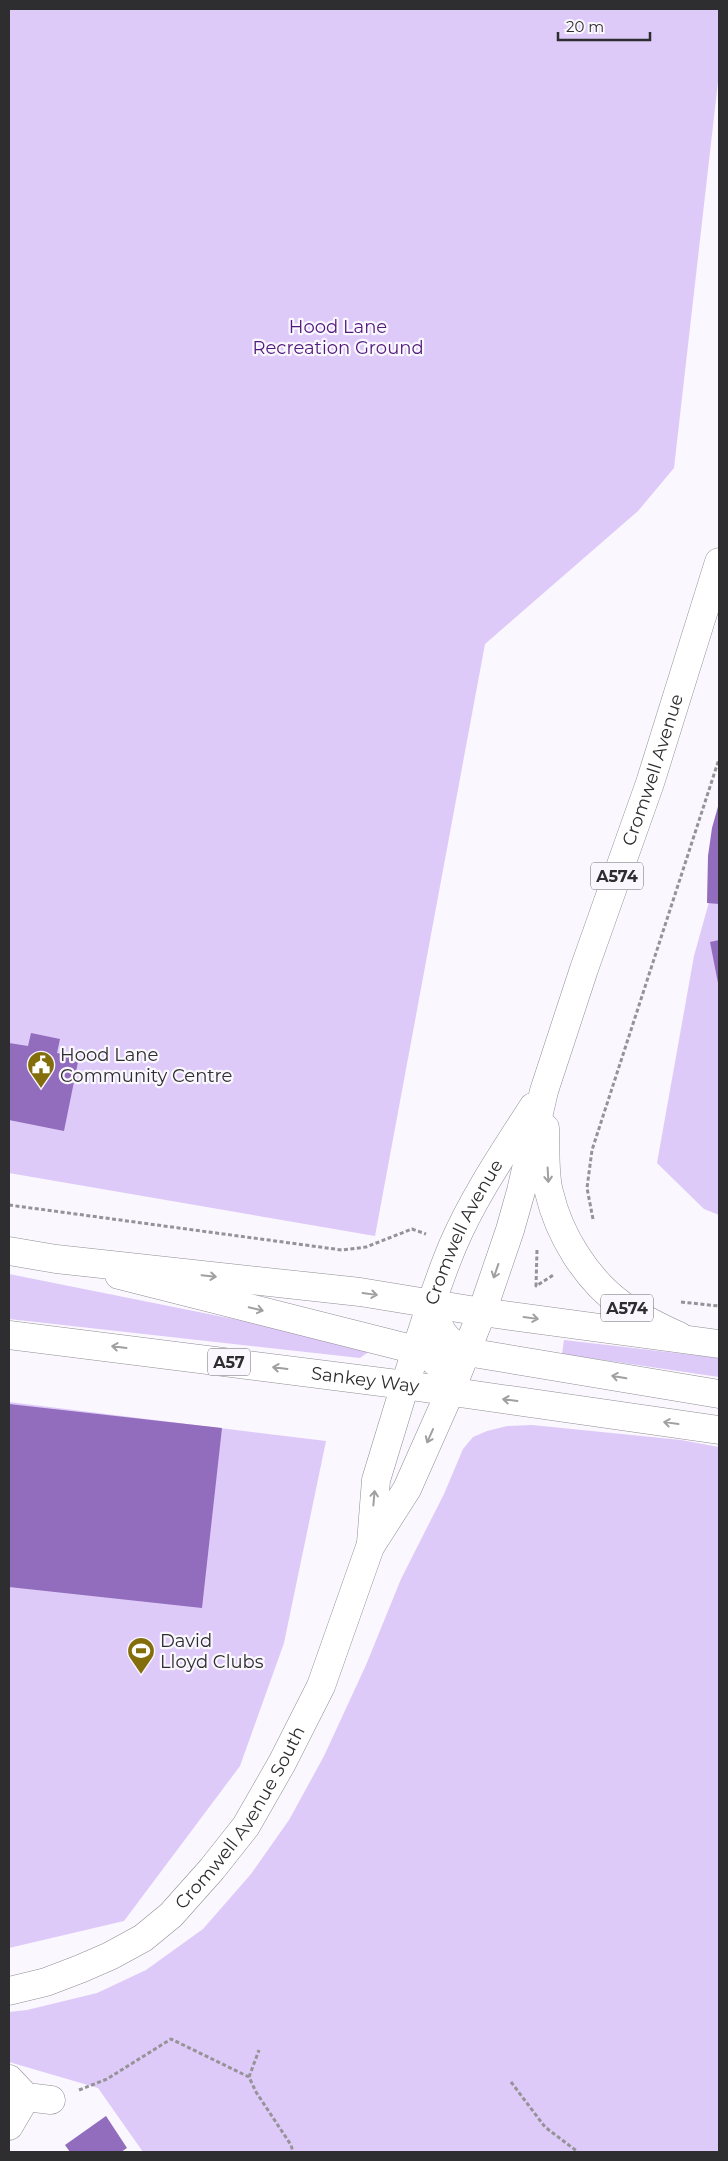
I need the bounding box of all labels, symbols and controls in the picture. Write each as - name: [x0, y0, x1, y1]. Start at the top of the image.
- scale bar: [558, 10, 650, 42]
- text: 20 m: [566, 17, 604, 36]
- park label: Hood Lane Recreation Ground: [252, 316, 424, 359]
- street label: Cromwell Avenue: [618, 691, 688, 849]
- road number: A574: [591, 862, 643, 889]
- place label: Hood Lane Community Centre: [60, 1044, 233, 1087]
- public building icon: Hood Lane Community Centre: [26, 1050, 56, 1089]
- street label: Cromwell Avenue: [420, 1155, 508, 1308]
- one-way arrow: [543, 1166, 552, 1182]
- one-way arrow: [491, 1262, 501, 1278]
- one-way arrow: [200, 1271, 216, 1281]
- one-way arrow: [362, 1289, 378, 1299]
- road number: A574: [601, 1295, 653, 1322]
- one-way arrow: [247, 1305, 263, 1314]
- one-way arrow: [522, 1313, 538, 1323]
- one-way arrow: [111, 1342, 127, 1352]
- road number: A57: [208, 1348, 250, 1375]
- street label: Sankey Way: [310, 1362, 421, 1398]
- one-way arrow: [272, 1363, 288, 1373]
- one-way arrow: [612, 1371, 628, 1381]
- one-way arrow: [502, 1395, 518, 1405]
- one-way arrow: [663, 1418, 679, 1428]
- one-way arrow: [425, 1428, 435, 1443]
- one-way arrow: [370, 1491, 379, 1507]
- place label: David Lloyd Clubs: [160, 1630, 264, 1673]
- sports icon: David Lloyd Clubs: [126, 1636, 156, 1675]
- street label: Cromwell Avenue South: [170, 1723, 310, 1914]

